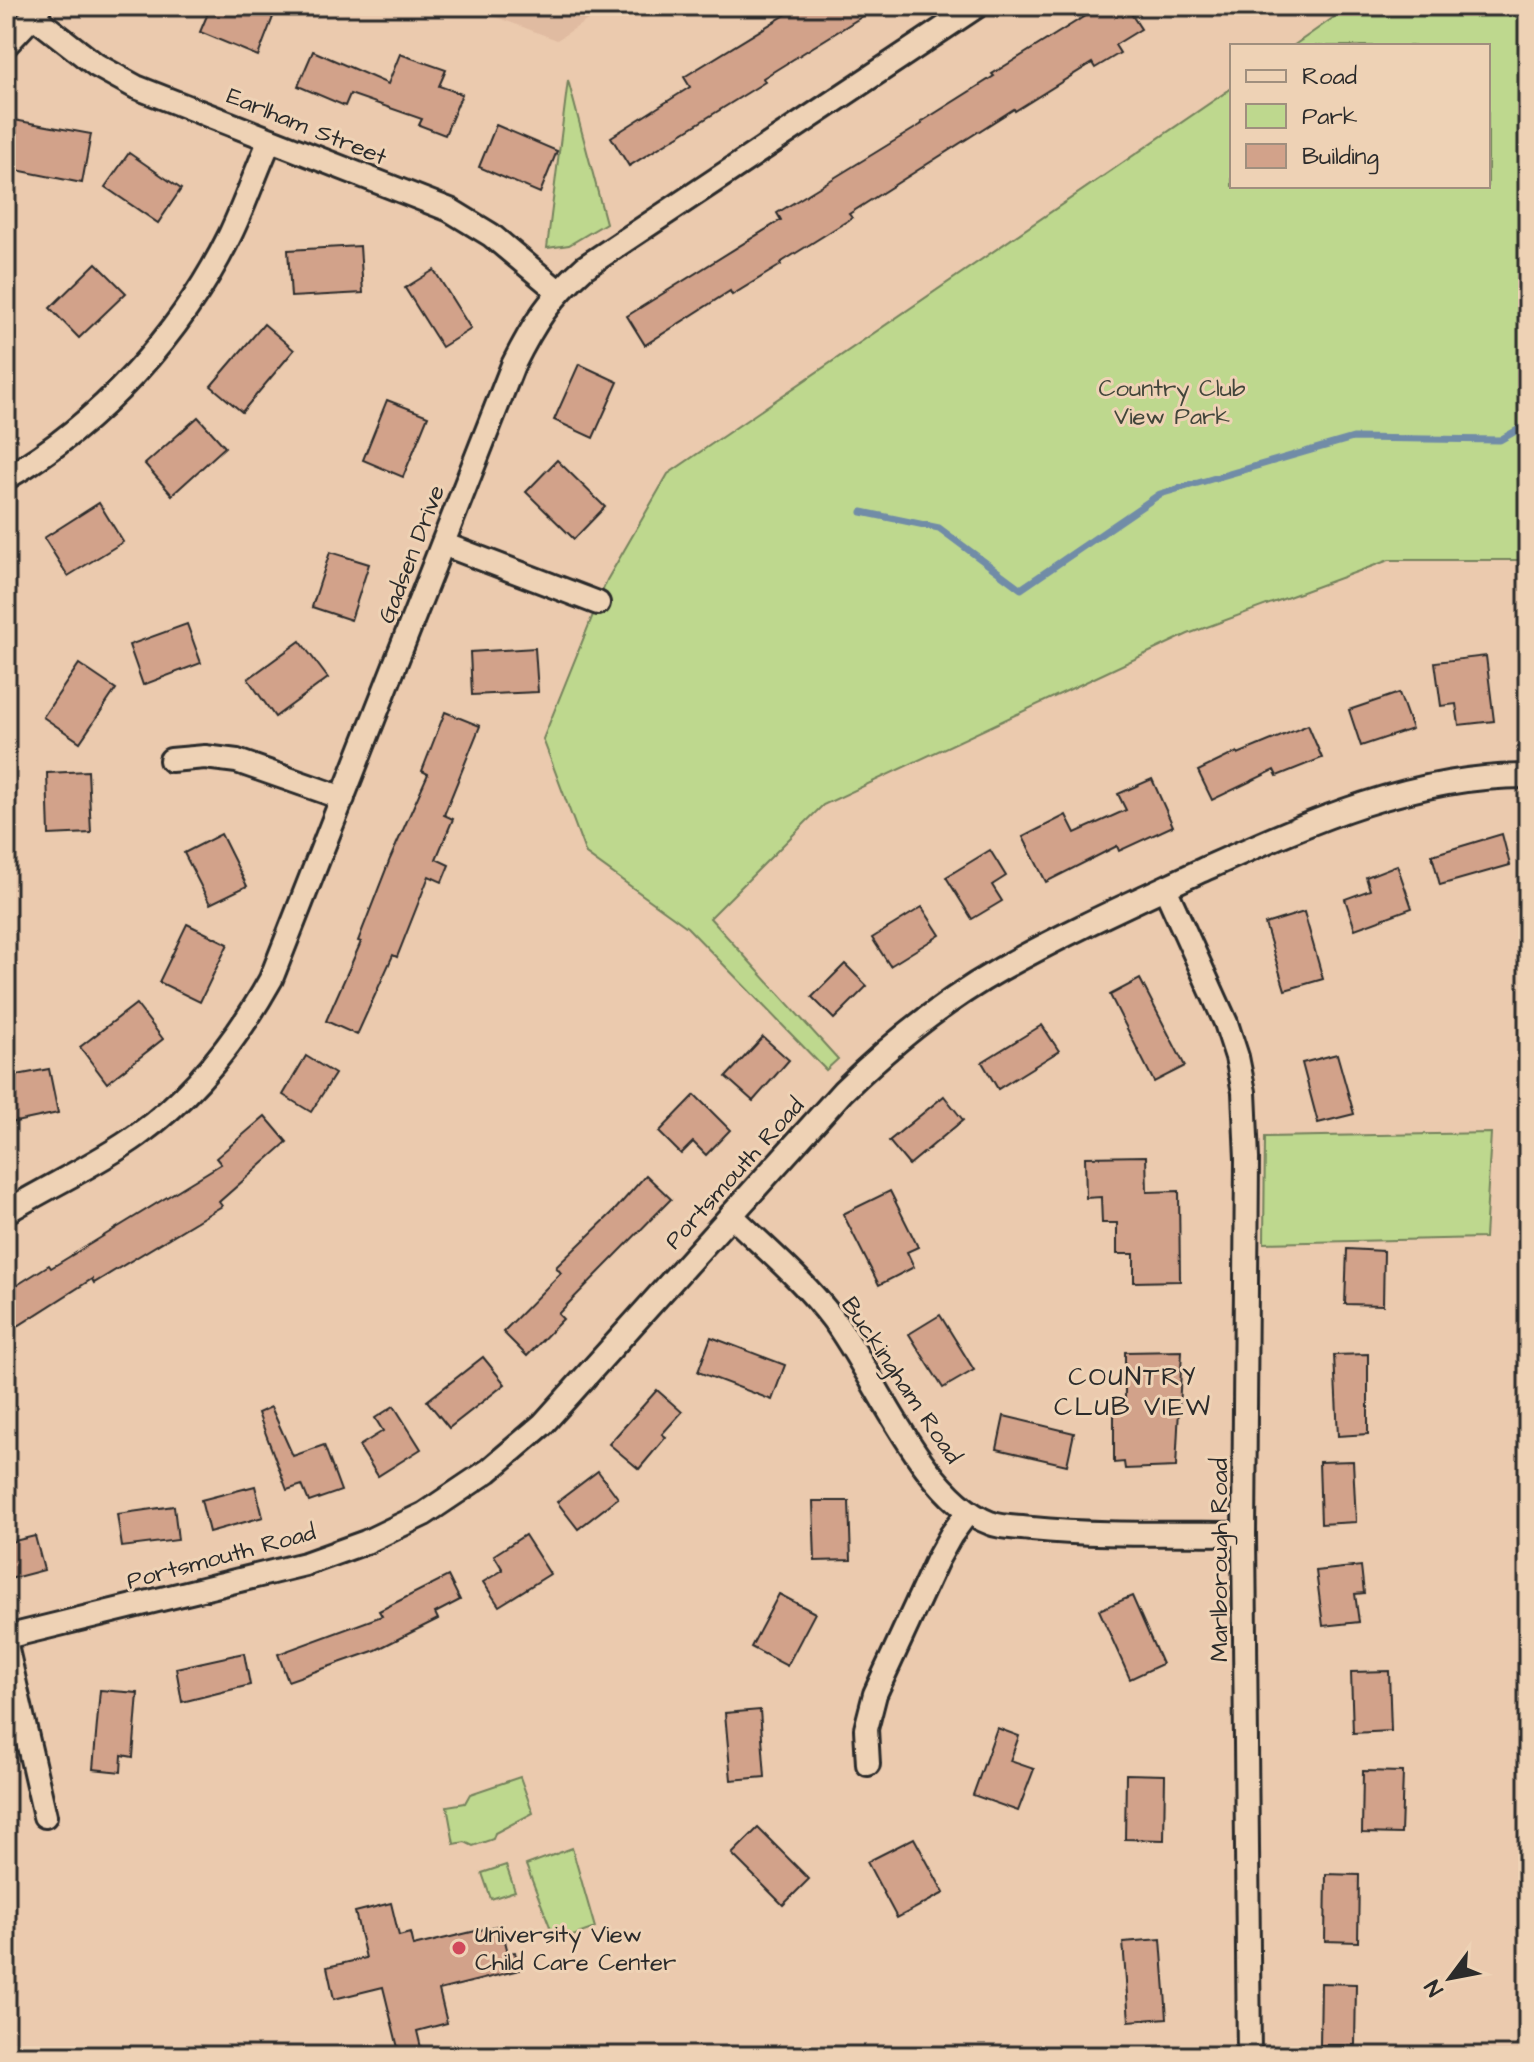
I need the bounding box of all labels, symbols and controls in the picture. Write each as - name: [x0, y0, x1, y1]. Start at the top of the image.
- legend: [1230, 44, 1490, 188]
- text: Road: [1302, 60, 1357, 94]
- street label: Earlham Street: [222, 79, 392, 175]
- text: Park: [1302, 100, 1358, 134]
- text: Building: [1302, 140, 1379, 175]
- park label: Country Club View Park: [1099, 372, 1246, 434]
- street label: Gadsen Drive: [370, 480, 454, 628]
- street label: Portsmouth Road: [657, 1090, 812, 1257]
- street label: Buckingham Road: [832, 1290, 970, 1471]
- district label: COUNTRY CLUB VIEW: [1054, 1359, 1212, 1425]
- street label: Marlborough Road: [1203, 1458, 1238, 1662]
- street label: Portsmouth Road: [123, 1515, 320, 1599]
- place label: University View Child Care Center: [475, 1918, 676, 1980]
- north arrow: [1410, 1938, 1490, 2018]
- marker: University View Child Care Center: [450, 1939, 468, 1957]
- text: N: [1417, 1974, 1451, 2002]

